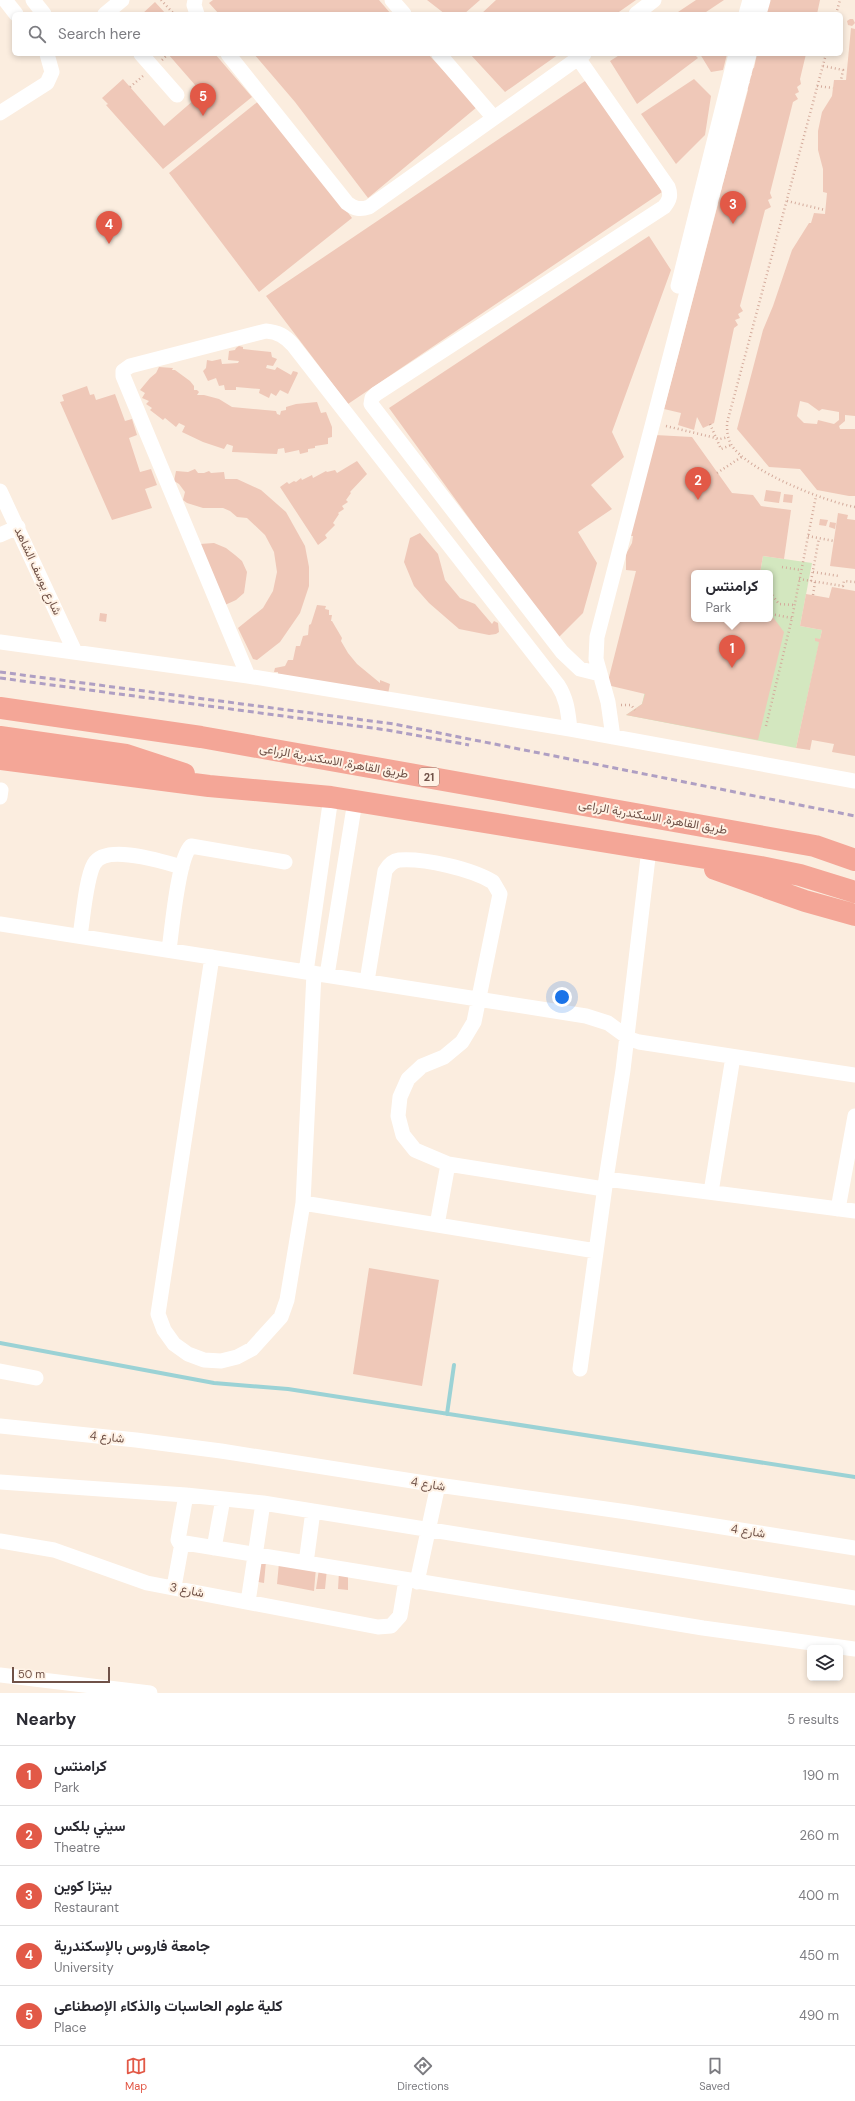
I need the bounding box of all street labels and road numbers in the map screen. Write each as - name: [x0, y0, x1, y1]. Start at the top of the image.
- street label: شارع يوسف الشاهد: [10, 525, 65, 618]
- street label: طريق القاهرة, الاسكندرية الزراعى: [258, 740, 410, 782]
- road number: 21: [419, 768, 439, 786]
- street label: طريق القاهرة, الاسكندرية الزراعى: [577, 796, 729, 838]
- street label: شارع 4: [89, 1427, 125, 1448]
- street label: شارع 4: [409, 1473, 446, 1496]
- street label: شارع 4: [729, 1520, 766, 1543]
- street label: شارع 3: [168, 1579, 205, 1602]

